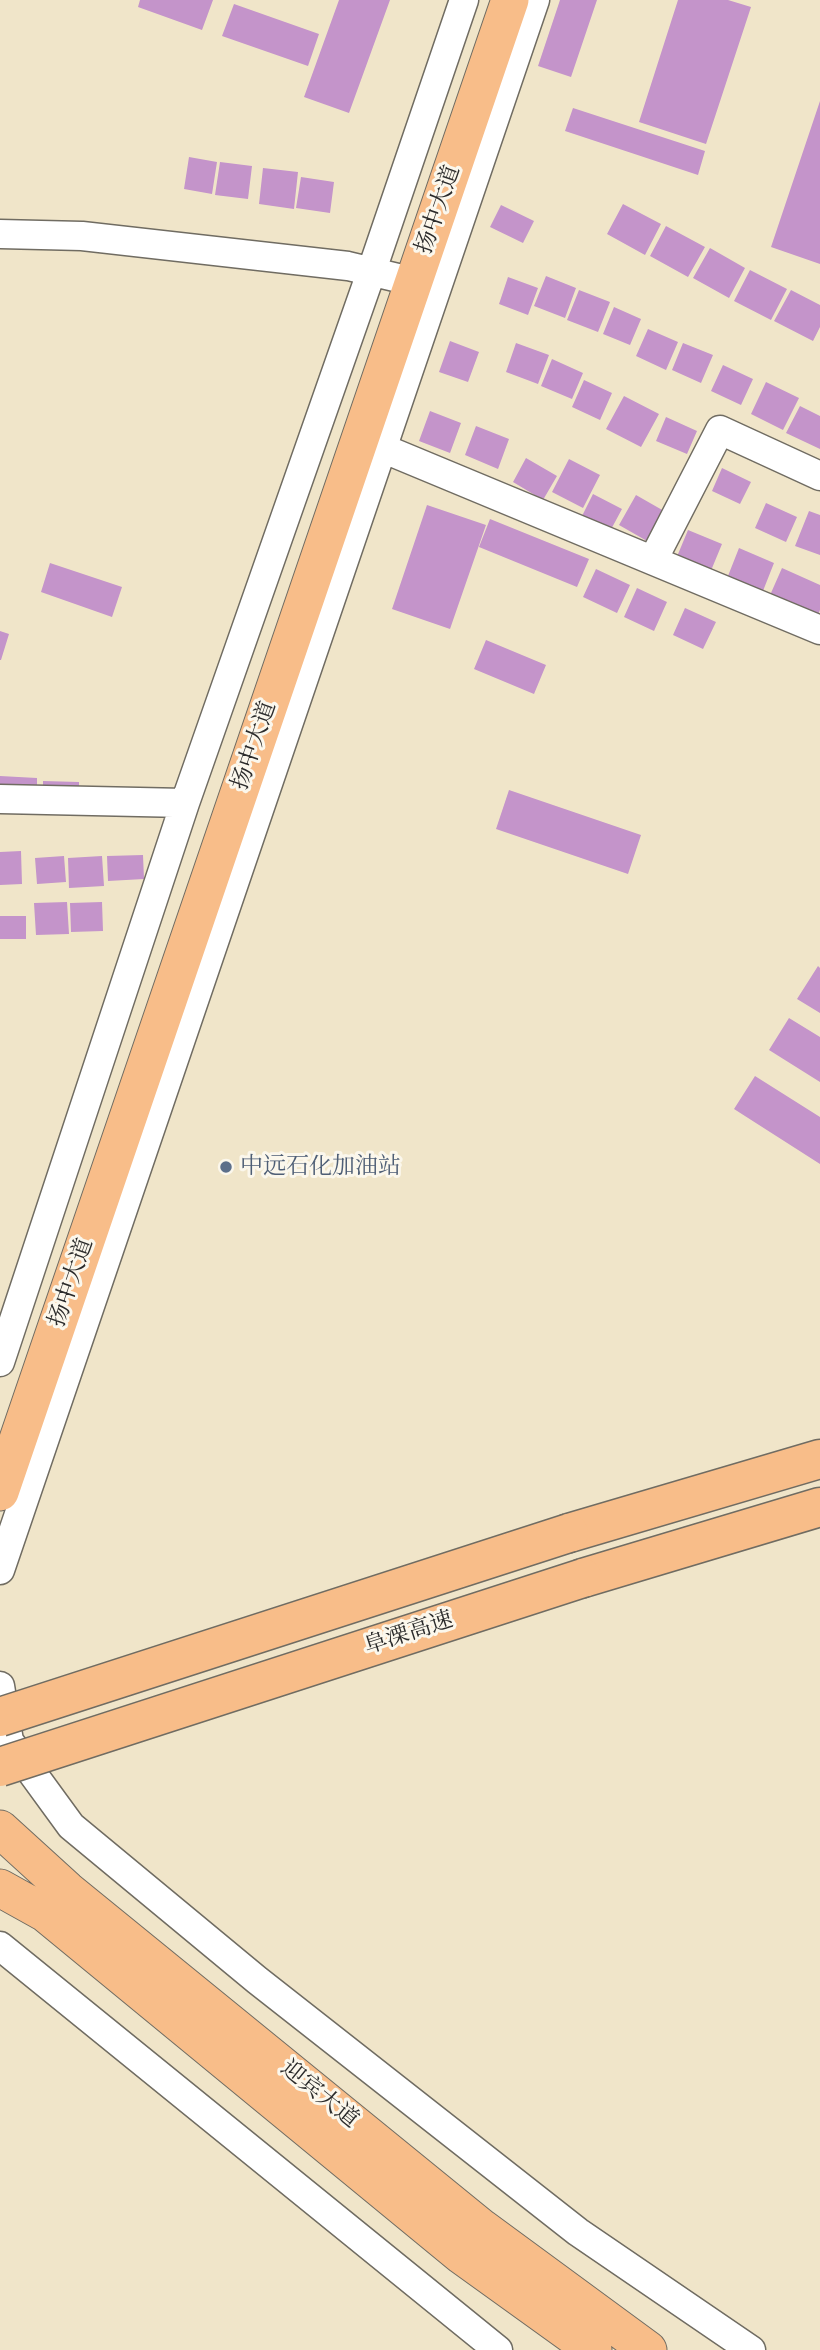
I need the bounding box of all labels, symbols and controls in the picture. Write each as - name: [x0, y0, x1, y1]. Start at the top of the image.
- street label: 扬中大道: [411, 162, 467, 258]
- street label: 扬中大道: [227, 698, 283, 794]
- place label: 中远石化加油站: [240, 1153, 401, 1181]
- marker: 中远石化加油站: [218, 1159, 234, 1175]
- street label: 扬中大道: [44, 1235, 100, 1331]
- street label: 阜溧高速: [361, 1607, 457, 1661]
- street label: 迎宾大道: [275, 2055, 363, 2135]

